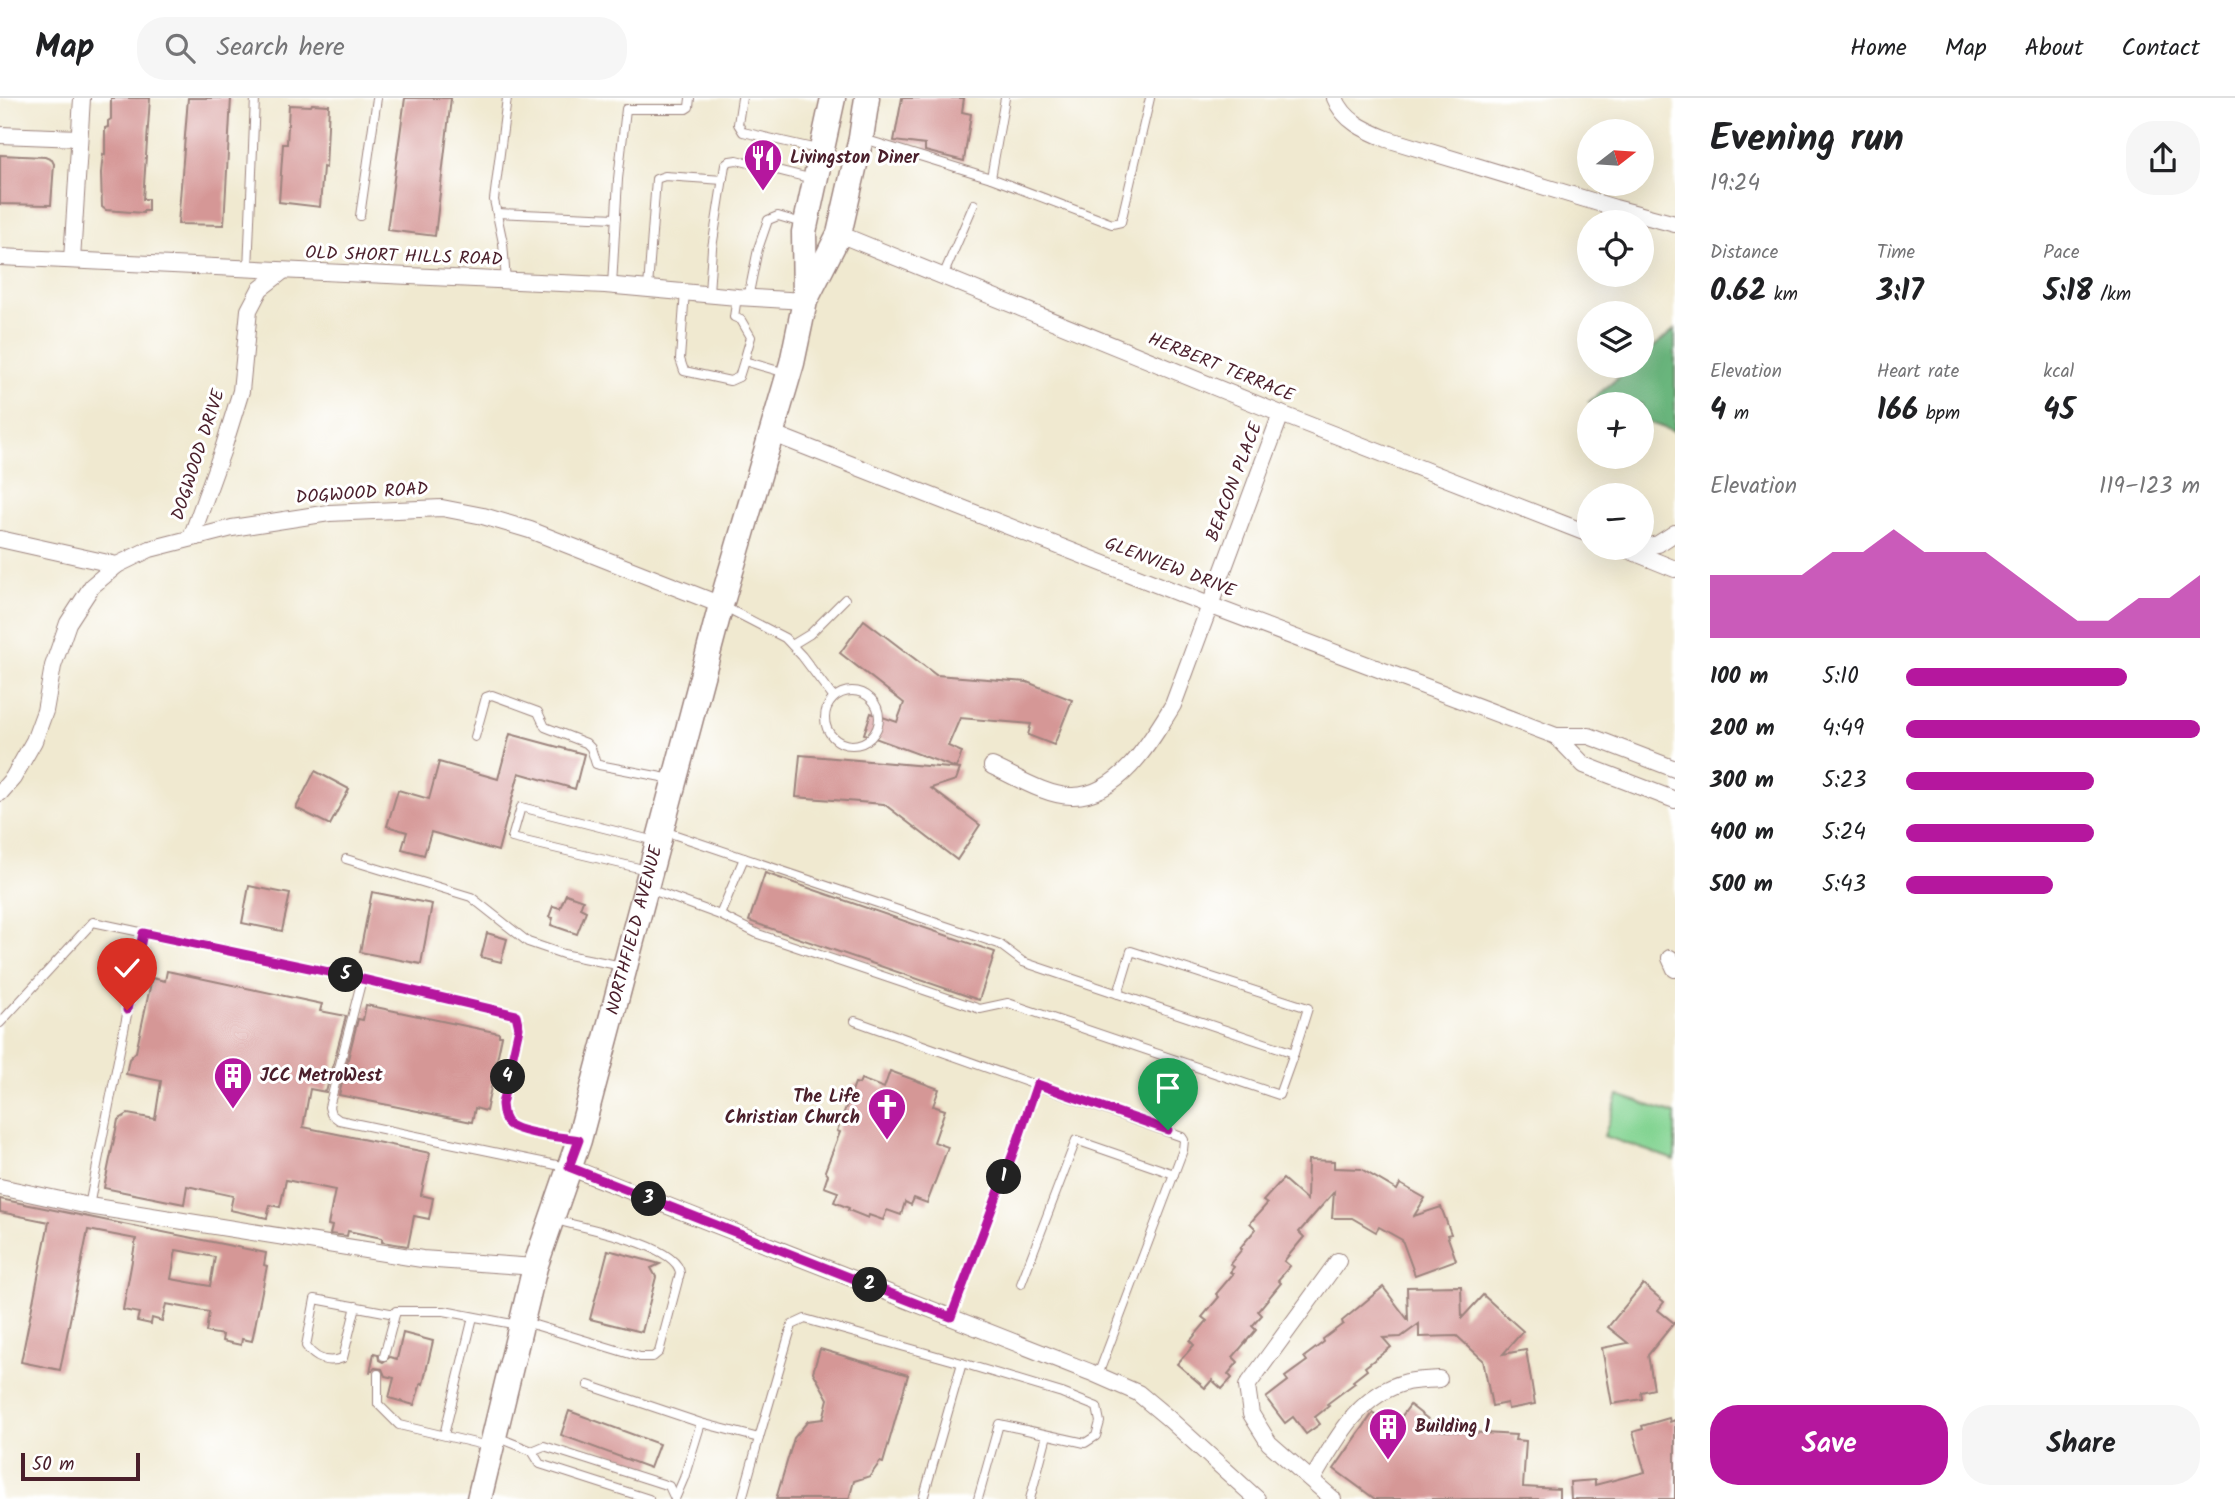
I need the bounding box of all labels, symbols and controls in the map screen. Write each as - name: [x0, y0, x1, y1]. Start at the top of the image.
- search box: [137, 17, 627, 80]
- text: Map: [35, 22, 95, 75]
- text: Search here: [217, 27, 345, 69]
- icon: search: [161, 29, 199, 67]
- text: Home: [1850, 29, 1907, 68]
- text: Map: [1945, 29, 1987, 68]
- text: About: [2025, 29, 2083, 68]
- text: Contact: [2121, 29, 2200, 68]
- text: Evening run: [1710, 110, 1904, 170]
- north arrow: [1577, 119, 1654, 196]
- map controls: [1577, 119, 1654, 560]
- button: share: [2126, 121, 2200, 195]
- restaurant icon: Livingston Diner: [742, 137, 784, 192]
- place label: Livingston Diner: [790, 144, 920, 173]
- text: 19:24: [1710, 166, 1760, 202]
- button: locate: [1577, 210, 1654, 287]
- text: Distance: [1710, 238, 1778, 268]
- text: Time: [1877, 238, 1915, 268]
- text: Pace: [2043, 238, 2080, 268]
- street label: OLD SHORT HILLS ROAD: [305, 239, 504, 275]
- text: 0.62: [1710, 268, 1766, 316]
- text: 3:17: [1877, 268, 1924, 316]
- text: 5:18: [2043, 268, 2093, 316]
- text: km: [1766, 280, 1798, 310]
- text: /km: [2093, 280, 2131, 310]
- button: layers: [1577, 301, 1654, 378]
- street label: HERBERT TERRACE: [1143, 325, 1299, 411]
- text: Elevation: [1710, 357, 1782, 387]
- text: Heart rate: [1877, 357, 1959, 387]
- text: kcal: [2043, 357, 2074, 387]
- street label: DOGWOOD DRIVE: [164, 385, 234, 524]
- text: 4: [1710, 387, 1726, 435]
- text: 166: [1877, 387, 1918, 435]
- text: 45: [2043, 387, 2075, 435]
- button: +: [1577, 392, 1654, 469]
- text: m: [1726, 399, 1749, 429]
- text: bpm: [1918, 399, 1960, 429]
- street label: BEACON PLACE: [1199, 418, 1271, 546]
- text: Elevation: [1710, 469, 1797, 505]
- text: 119–123 m: [2099, 469, 2200, 505]
- street label: DOGWOOD ROAD: [295, 475, 430, 513]
- button: −: [1577, 483, 1654, 560]
- street label: GLENVIEW DRIVE: [1100, 530, 1240, 606]
- text: 100 m: [1710, 659, 1768, 695]
- text: 5:10: [1822, 659, 1859, 695]
- text: 200 m: [1710, 711, 1775, 747]
- text: 4:49: [1822, 711, 1864, 747]
- text: 300 m: [1710, 763, 1774, 799]
- text: 5:23: [1822, 763, 1867, 799]
- text: 400 m: [1710, 815, 1774, 851]
- text: 5:24: [1822, 815, 1866, 851]
- street label: NORTHFIELD AVENUE: [598, 842, 671, 1018]
- text: 500 m: [1710, 867, 1773, 903]
- text: 5:43: [1822, 867, 1866, 903]
- pin: [97, 938, 157, 1010]
- icon: check: [108, 949, 146, 987]
- pin: 5: [328, 958, 364, 992]
- text: 5: [341, 959, 350, 989]
- building icon: JCC MetroWest: [212, 1055, 254, 1110]
- pin: [1138, 1058, 1198, 1130]
- pin: 4: [490, 1060, 526, 1094]
- text: 4: [502, 1061, 513, 1091]
- place label: JCC MetroWest: [260, 1062, 383, 1091]
- icon: arrive: [1149, 1069, 1187, 1107]
- place label: The Life Christian Church: [725, 1083, 860, 1133]
- church icon: The Life Christian Church: [866, 1086, 908, 1141]
- pin: 1: [986, 1160, 1021, 1194]
- text: 1: [1001, 1161, 1006, 1191]
- pin: 3: [632, 1182, 666, 1216]
- text: 3: [643, 1183, 654, 1213]
- pin: 2: [852, 1268, 888, 1302]
- text: 2: [864, 1269, 875, 1299]
- button: Save: [1710, 1405, 1948, 1485]
- button: Share: [1962, 1405, 2200, 1485]
- building icon: Building 1: [1367, 1406, 1409, 1461]
- place label: Building 1: [1415, 1413, 1490, 1442]
- scale bar: [21, 1450, 140, 1482]
- text: 50 m: [32, 1450, 74, 1480]

